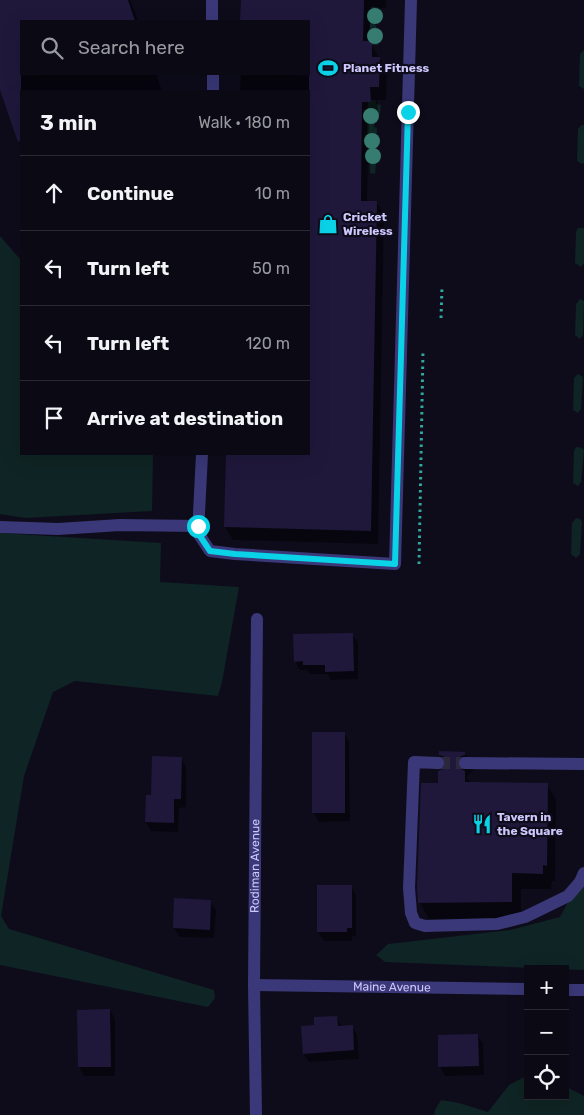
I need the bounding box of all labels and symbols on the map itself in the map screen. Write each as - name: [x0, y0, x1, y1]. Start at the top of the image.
- sports icon: Planet Fitness: [317, 57, 339, 79]
- place label: Planet Fitness: [343, 61, 430, 75]
- route end: [397, 101, 420, 124]
- place label: Cricket Wireless: [343, 210, 393, 238]
- shop icon: Cricket Wireless: [317, 213, 339, 235]
- route start: [187, 515, 210, 538]
- place label: Tavern in the Square: [497, 810, 563, 838]
- restaurant icon: Tavern in the Square: [471, 813, 493, 835]
- street label: Rodiman Avenue: [248, 819, 262, 913]
- street label: Maine Avenue: [353, 979, 431, 995]

